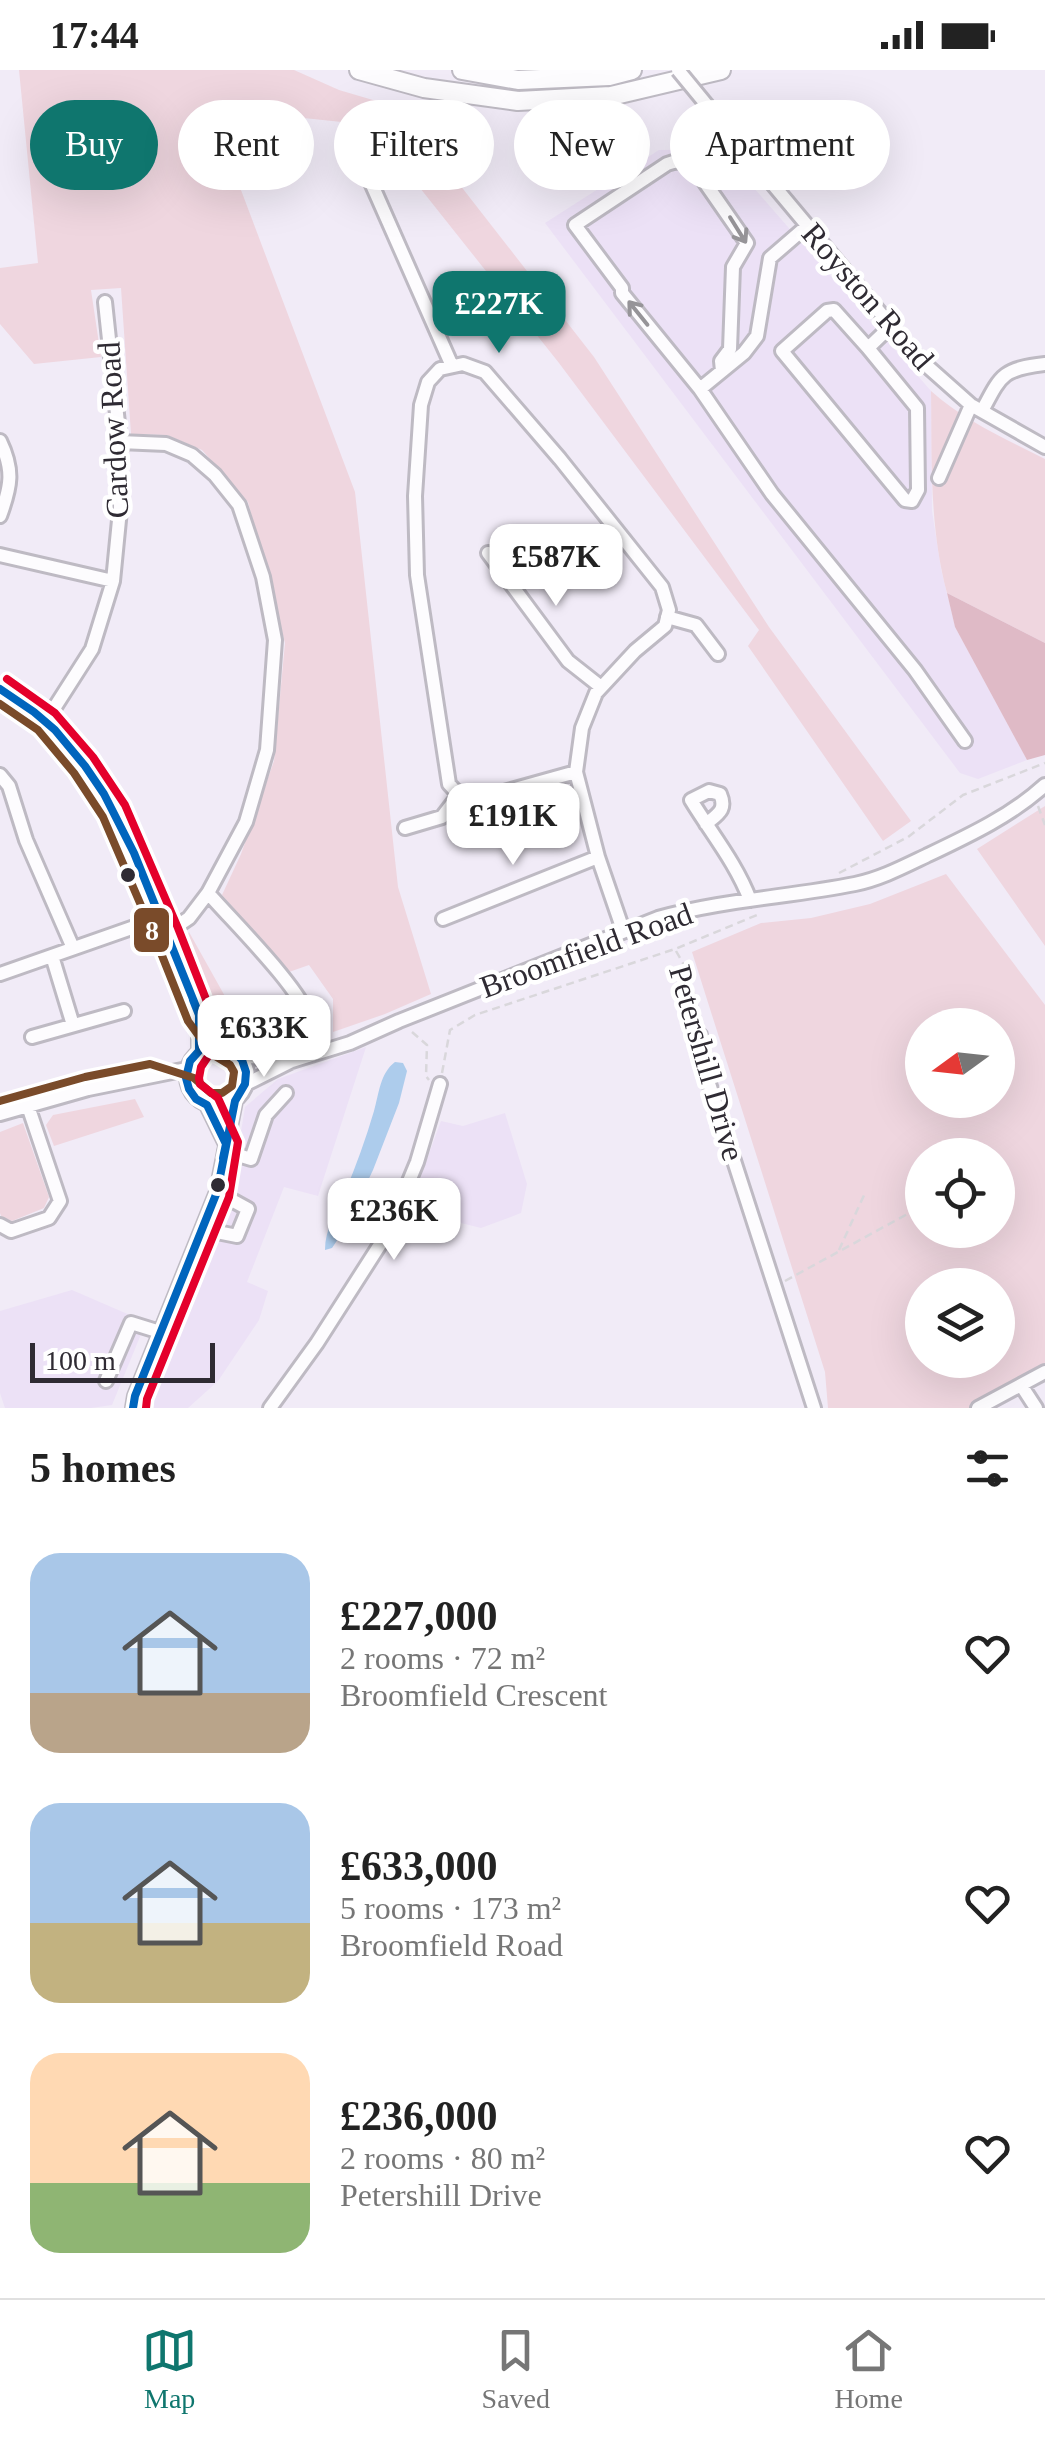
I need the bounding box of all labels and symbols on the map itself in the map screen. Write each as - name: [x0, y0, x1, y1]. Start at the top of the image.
- one-way arrow: [727, 215, 748, 244]
- street label: Royston Road: [795, 215, 941, 377]
- pin: £227K: [429, 271, 569, 356]
- one-way arrow: [627, 300, 649, 326]
- street label: Cardow Road: [90, 341, 136, 519]
- pin: £587K: [486, 524, 626, 609]
- pin: £191K: [443, 783, 583, 868]
- unlabelled marker: [118, 865, 138, 885]
- street label: Broomfield Road: [475, 895, 697, 1005]
- line badge: 8: [132, 906, 171, 954]
- text: 8: [145, 915, 159, 946]
- street label: Petershill Drive: [662, 961, 752, 1165]
- pin: £633K: [194, 995, 334, 1080]
- north arrow: [905, 1008, 1015, 1118]
- unlabelled marker: [208, 1175, 228, 1195]
- pin: £236K: [324, 1178, 464, 1263]
- scale bar: [30, 1338, 215, 1382]

